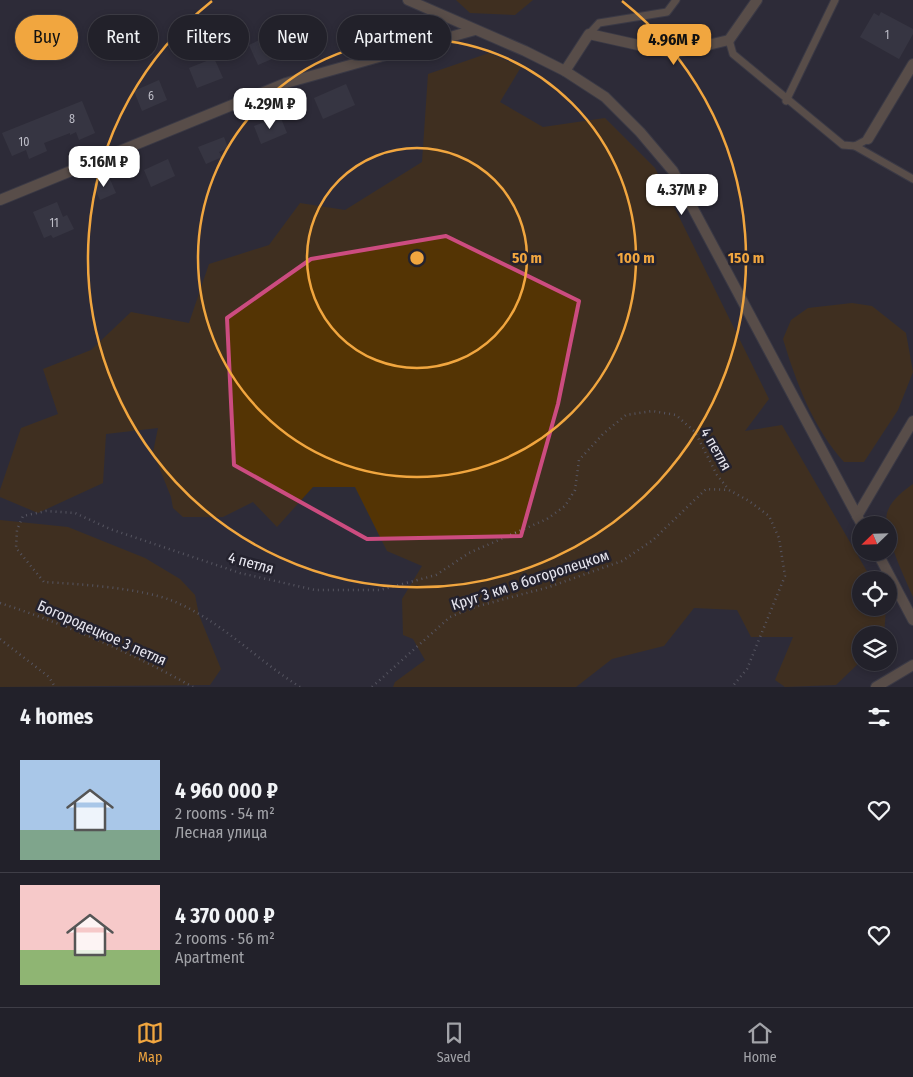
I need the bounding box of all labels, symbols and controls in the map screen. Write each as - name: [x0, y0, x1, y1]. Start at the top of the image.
- chip: Buy: [15, 15, 78, 60]
- chip: Rent: [88, 15, 158, 60]
- chip: Filters: [168, 15, 249, 60]
- chip: New: [259, 15, 327, 60]
- chip: Apartment: [337, 15, 451, 60]
- pin: 4.96M ₽: [628, 23, 720, 66]
- house number: 1: [885, 28, 889, 42]
- text: 4.96M ₽: [648, 30, 700, 49]
- pin: 4.29M ₽: [224, 88, 316, 130]
- house number: 6: [148, 89, 154, 103]
- text: 4.29M ₽: [245, 94, 296, 113]
- house number: 8: [69, 112, 75, 126]
- house number: 10: [19, 135, 29, 149]
- pin: 5.16M ₽: [58, 146, 150, 188]
- text: 5.16M ₽: [80, 152, 128, 171]
- pin: 4.37M ₽: [636, 174, 728, 216]
- text: 4.37M ₽: [657, 180, 707, 199]
- house number: 11: [49, 216, 59, 230]
- centre of rings: [408, 249, 426, 267]
- text: 50 m: [512, 249, 542, 267]
- text: 100 m: [617, 249, 655, 267]
- text: 150 m: [728, 249, 764, 267]
- street label: 4 петля: [697, 424, 735, 474]
- north arrow: [852, 516, 898, 561]
- map controls: [852, 516, 897, 671]
- street label: Круг 3 км в богоролецком: [449, 546, 611, 614]
- street label: 4 петля: [226, 548, 276, 578]
- button: locate: [852, 571, 897, 616]
- street label: Богородецкое 3 петля: [35, 596, 169, 670]
- button: layers: [852, 626, 897, 671]
- icon: filters: [865, 703, 893, 731]
- text: 4 homes: [20, 704, 93, 730]
- text: 4 960 000 ₽: [175, 778, 278, 804]
- icon: home: [60, 780, 120, 840]
- icon: heart: [865, 796, 893, 824]
- text: 2 rooms · 54 m²: [175, 804, 275, 823]
- text: Лесная улица: [175, 823, 267, 842]
- text: 4 370 000 ₽: [175, 903, 275, 929]
- icon: home: [60, 905, 120, 965]
- icon: heart: [865, 921, 893, 949]
- text: 2 rooms · 56 m²: [175, 929, 275, 948]
- text: Apartment: [175, 948, 244, 967]
- tab: Map: [136, 1019, 164, 1066]
- tab: Saved: [437, 1019, 471, 1066]
- tab: Home: [743, 1019, 777, 1066]

